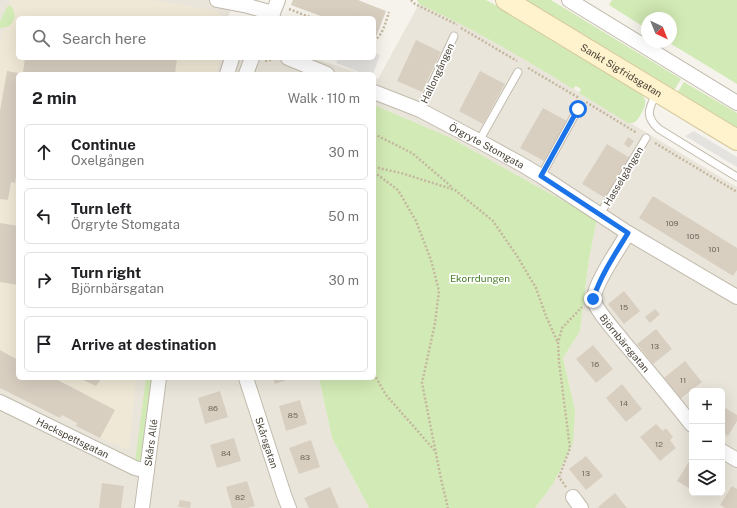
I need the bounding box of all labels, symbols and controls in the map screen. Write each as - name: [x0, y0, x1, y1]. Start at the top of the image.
- north arrow: [641, 12, 677, 48]
- search box: [16, 16, 376, 60]
- icon: search: [30, 27, 52, 49]
- text: Search here: [62, 30, 146, 47]
- street label: Hallongången: [418, 41, 456, 105]
- street label: Sankt Sigfridsgatan: [578, 41, 665, 99]
- text: 2 min: [32, 88, 77, 108]
- text: Walk · 110 m: [288, 91, 360, 106]
- route start: [569, 100, 587, 118]
- street label: Örgryte Stomgata: [447, 120, 527, 171]
- text: Continue: [71, 136, 136, 153]
- icon: ahead: [33, 141, 55, 163]
- street label: Hasselgången: [601, 144, 645, 208]
- text: 30 m: [329, 145, 359, 160]
- text: Oxelgången: [71, 153, 144, 168]
- text: Turn left: [71, 200, 132, 217]
- icon: left: [33, 205, 55, 227]
- text: 50 m: [328, 209, 359, 224]
- text: Örgryte Stomgata: [71, 217, 180, 232]
- house number: 109: [665, 218, 679, 228]
- house number: 105: [686, 231, 700, 241]
- house number: 101: [708, 244, 720, 254]
- text: Turn right: [71, 264, 141, 281]
- icon: right: [33, 269, 55, 291]
- park label: Ekorrdungen: [450, 272, 510, 284]
- text: 30 m: [329, 273, 359, 288]
- text: Björnbärsgatan: [71, 281, 164, 296]
- route end: [584, 290, 602, 308]
- house number: 15: [620, 302, 628, 312]
- street label: Björnbärsgatan: [597, 312, 653, 375]
- icon: arrive: [33, 333, 55, 355]
- text: Arrive at destination: [71, 336, 216, 353]
- house number: 13: [651, 341, 659, 351]
- house number: 16: [591, 359, 599, 369]
- house number: 11: [680, 375, 686, 385]
- map controls: [689, 388, 725, 496]
- button: +: [689, 388, 725, 424]
- house number: 14: [620, 398, 628, 408]
- house number: 86: [208, 403, 218, 413]
- house number: 85: [288, 410, 298, 420]
- street label: Hackspettsgatan: [34, 415, 111, 461]
- street label: Skårsgatan: [253, 416, 281, 470]
- street label: Skårs Allé: [142, 418, 160, 467]
- button: −: [689, 424, 725, 460]
- house number: 12: [655, 439, 663, 449]
- house number: 84: [221, 448, 231, 458]
- house number: 83: [300, 452, 310, 462]
- button: layers: [689, 460, 725, 496]
- house number: 13: [582, 468, 590, 478]
- house number: 82: [235, 492, 245, 502]

